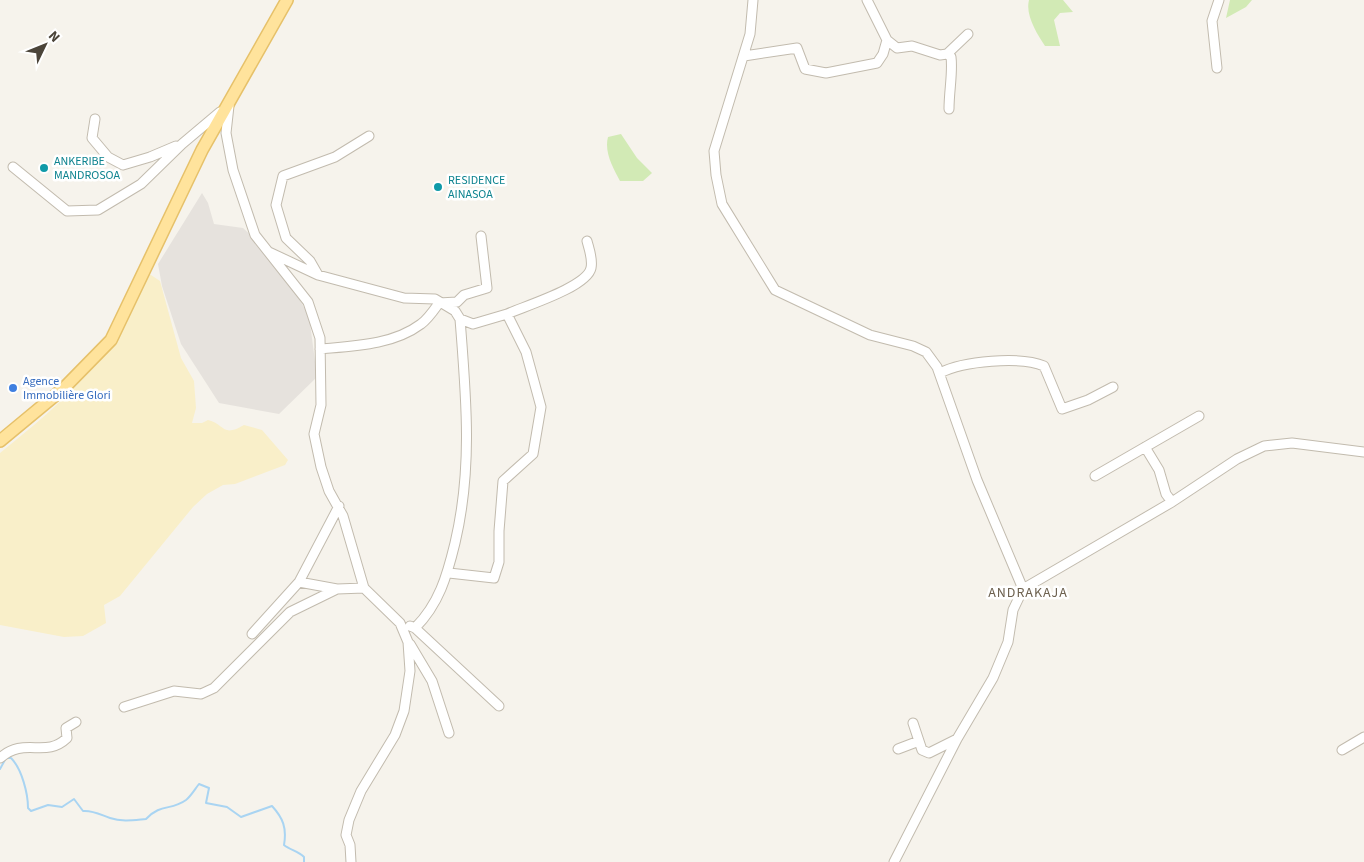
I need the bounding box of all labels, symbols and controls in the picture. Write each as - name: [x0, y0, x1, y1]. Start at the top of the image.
- north arrow: [20, 20, 70, 70]
- text: N: [43, 27, 64, 47]
- place label: ANKERIBE MANDROSOA: [54, 153, 120, 184]
- marker: ANKERIBE MANDROSOA: [38, 162, 50, 174]
- place label: RESIDENCE AINASOA: [448, 172, 505, 203]
- marker: RESIDENCE AINASOA: [432, 181, 444, 193]
- place label: Agence Immobilière Glori: [23, 373, 111, 404]
- marker: Agence Immobilière Glori: [7, 382, 19, 394]
- district label: ANDRAKAJA: [988, 583, 1068, 603]

